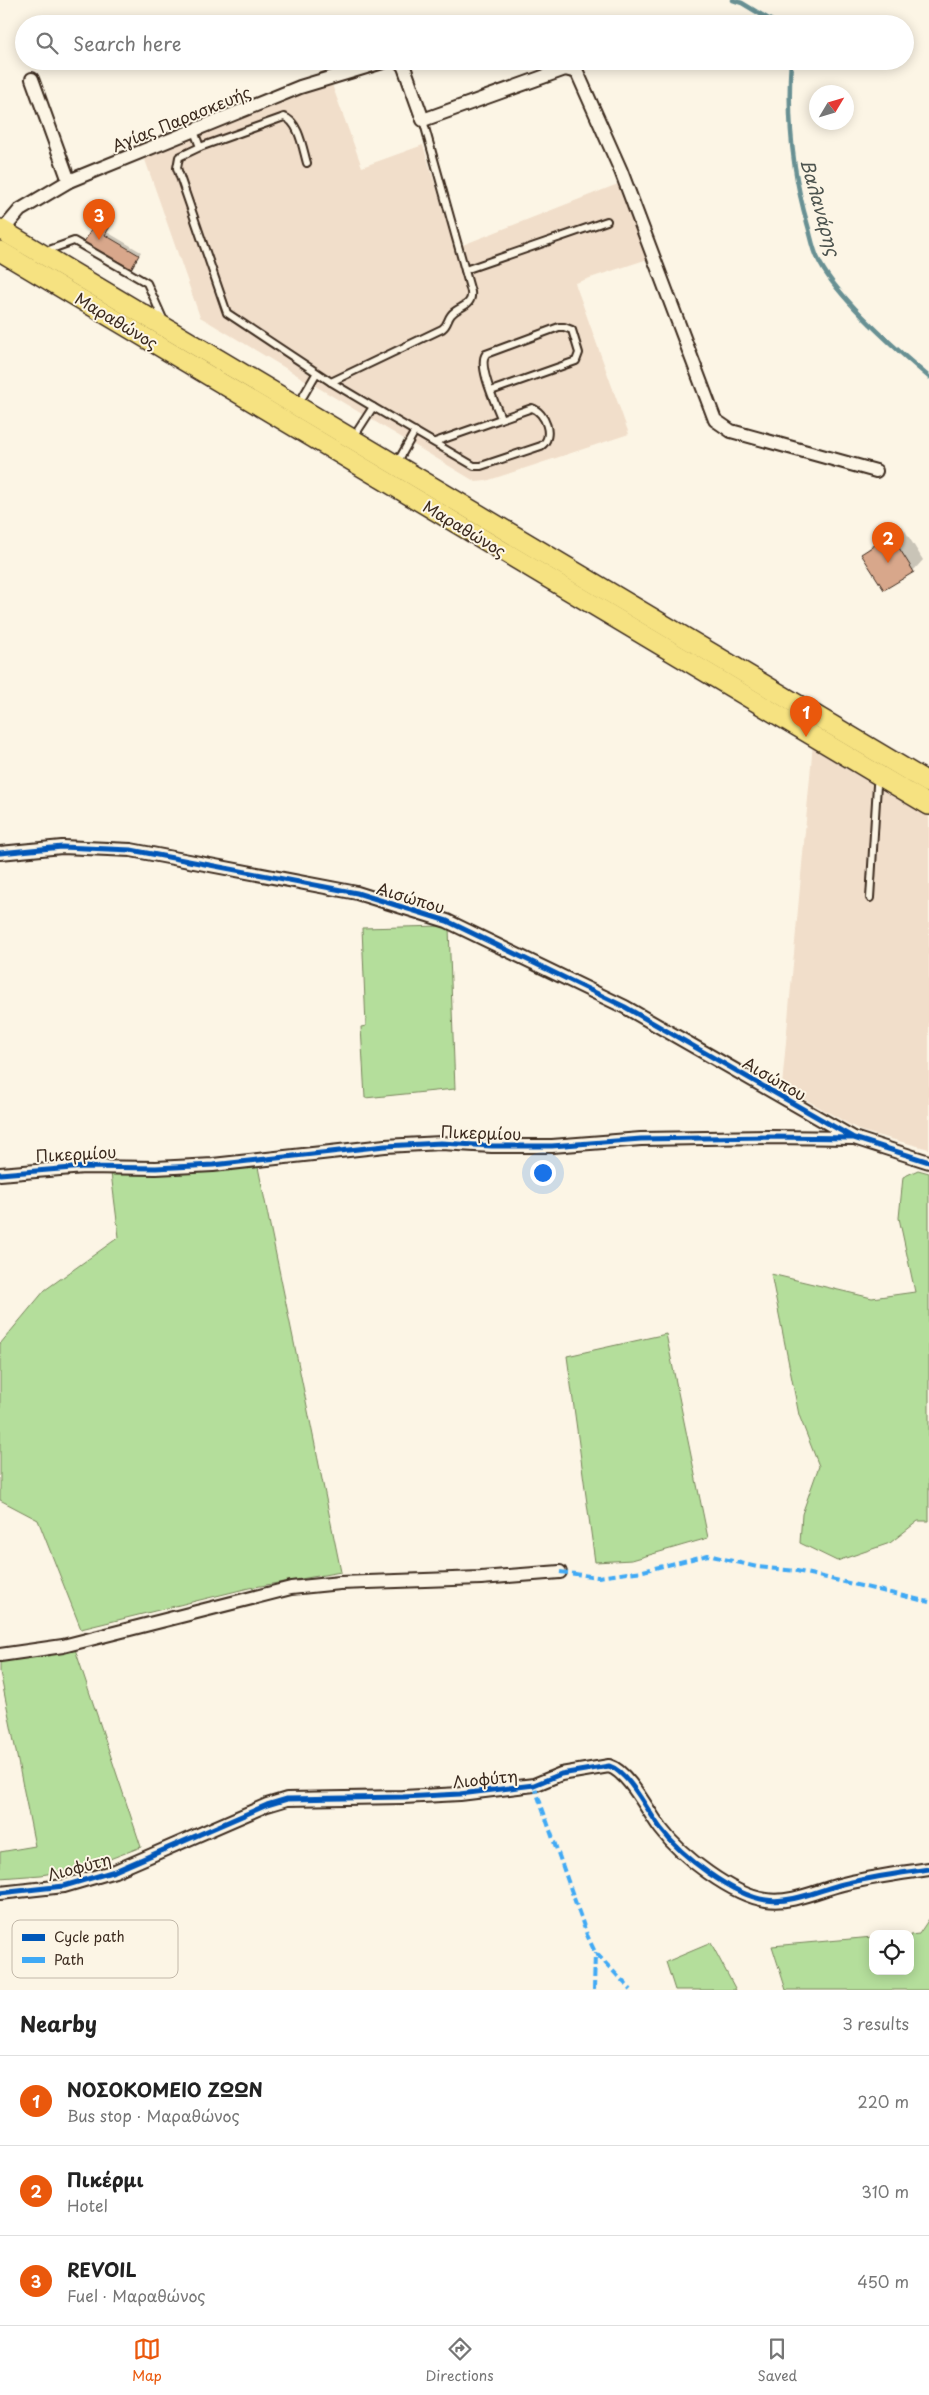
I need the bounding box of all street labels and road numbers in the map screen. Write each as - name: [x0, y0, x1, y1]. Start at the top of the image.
- street label: Αγίας Παρασκευής: [108, 79, 254, 157]
- street label: Μαραθώνος: [71, 286, 163, 354]
- street label: Μαραθώνος: [419, 494, 511, 562]
- street label: Αισώπου: [374, 875, 448, 919]
- street label: Αισώπου: [739, 1050, 811, 1106]
- street label: Πικερμίου: [440, 1119, 522, 1145]
- street label: Πικερμίου: [35, 1139, 117, 1167]
- street label: Λιοφύτη: [451, 1763, 519, 1793]
- street label: Λιοφύτη: [44, 1846, 114, 1886]

